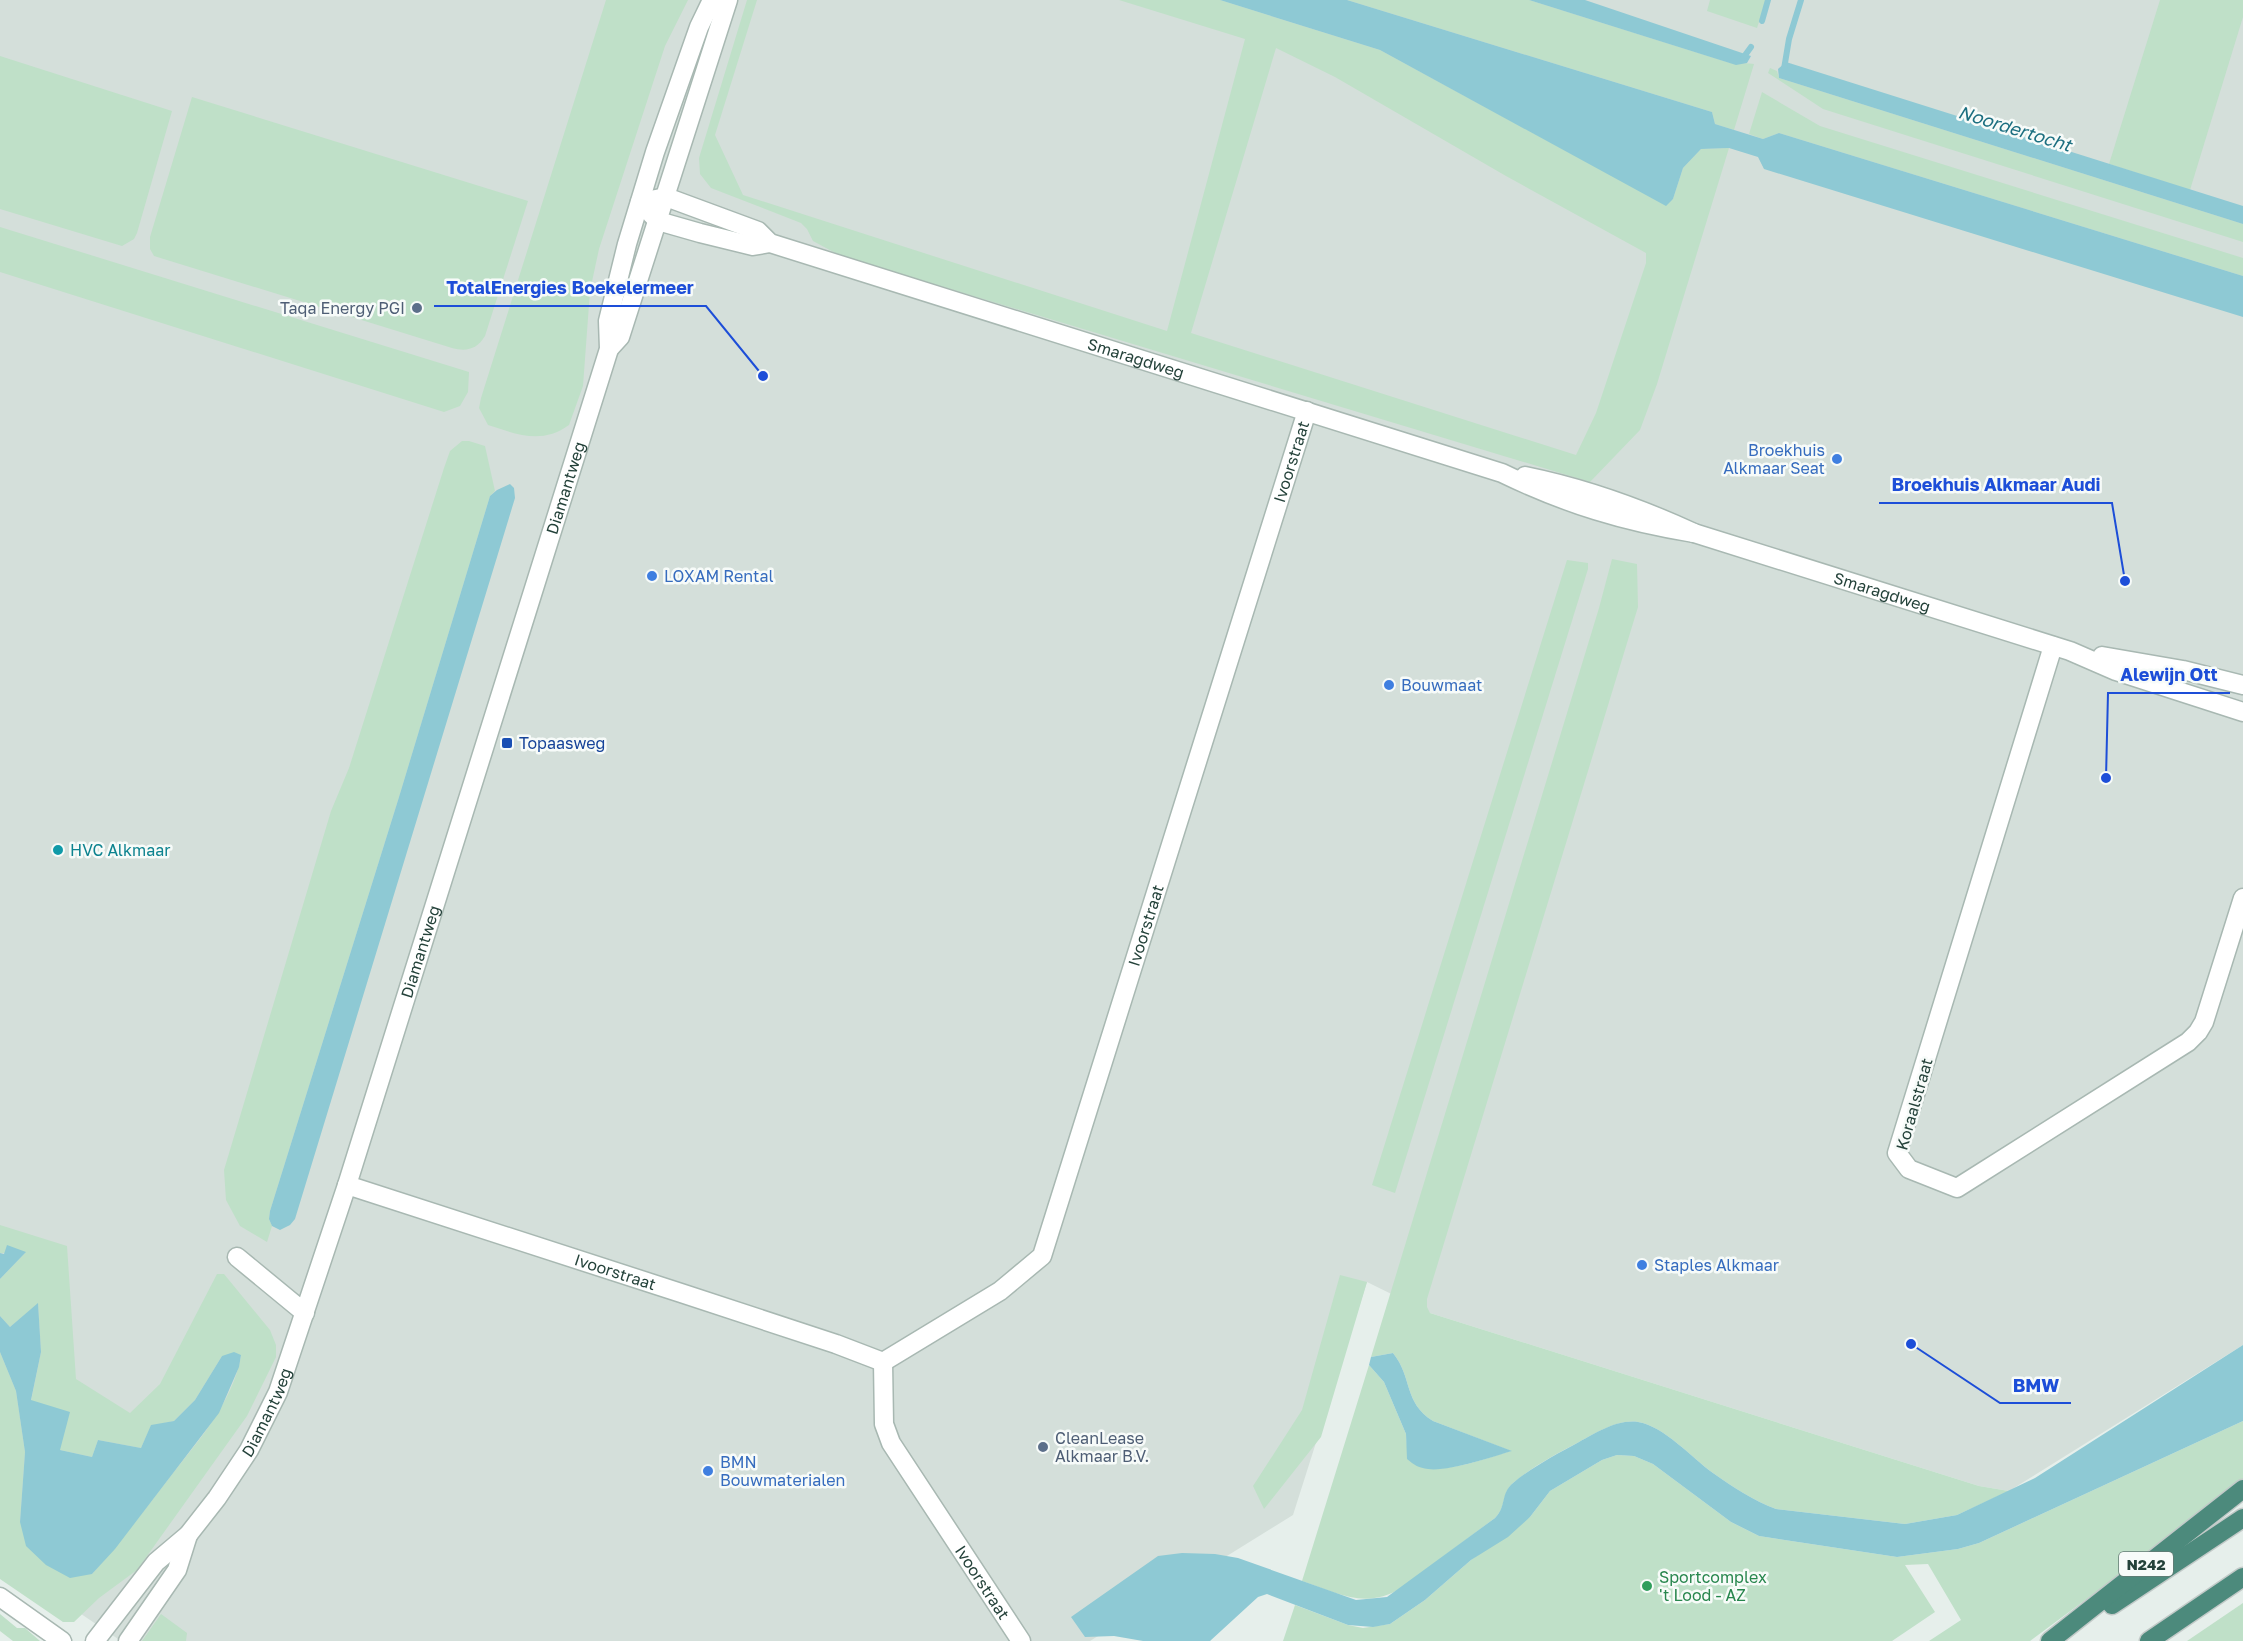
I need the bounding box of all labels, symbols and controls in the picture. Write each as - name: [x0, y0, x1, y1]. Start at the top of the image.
- water label: Noordertocht: [1956, 100, 2076, 156]
- callout: TotalEnergies Boekelermeer: [434, 270, 706, 306]
- text: TotalEnergies Boekelermeer: [446, 276, 694, 298]
- place label: Taqa Energy PGI: [280, 298, 405, 318]
- marker: Taqa Energy PGI: [410, 301, 424, 315]
- street label: Smaragdweg: [1085, 333, 1187, 383]
- street label: Ivoorstraat: [1269, 418, 1313, 505]
- street label: Diamantweg: [542, 439, 589, 537]
- place label: Broekhuis Alkmaar Seat: [1723, 440, 1825, 478]
- marker: Broekhuis Alkmaar Seat: [1830, 452, 1844, 466]
- callout: Broekhuis Alkmaar Audi: [1879, 467, 2112, 503]
- text: Broekhuis Alkmaar Audi: [1892, 473, 2100, 495]
- place label: LOXAM Rental: [664, 566, 774, 586]
- street label: Smaragdweg: [1831, 568, 1933, 617]
- marker: LOXAM Rental: [645, 569, 659, 583]
- callout: Alewijn Ott: [2108, 657, 2230, 693]
- text: Alewijn Ott: [2120, 663, 2218, 685]
- place label: Bouwmaat: [1401, 675, 1482, 695]
- marker: Bouwmaat: [1382, 678, 1396, 692]
- place label: Topaasweg: [519, 733, 605, 753]
- marker: Topaasweg: [500, 736, 514, 750]
- place label: HVC Alkmaar: [70, 840, 170, 860]
- marker: HVC Alkmaar: [51, 843, 65, 857]
- street label: Ivoorstraat: [1123, 882, 1168, 969]
- street label: Diamantweg: [396, 903, 444, 1000]
- street label: Koraalstraat: [1891, 1056, 1937, 1152]
- street label: Ivoorstraat: [572, 1249, 659, 1294]
- place label: Staples Alkmaar: [1654, 1255, 1779, 1275]
- marker: Staples Alkmaar: [1635, 1258, 1649, 1272]
- street label: Diamantweg: [237, 1365, 295, 1461]
- callout: BMW: [2000, 1367, 2071, 1403]
- text: BMW: [2013, 1374, 2059, 1396]
- place label: CleanLease Alkmaar B.V.: [1055, 1428, 1149, 1466]
- marker: CleanLease Alkmaar B.V.: [1036, 1440, 1050, 1454]
- place label: BMN Bouwmaterialen: [720, 1452, 845, 1490]
- marker: BMN Bouwmaterialen: [701, 1464, 715, 1478]
- street label: Ivoorstraat: [951, 1542, 1014, 1623]
- road number: N242: [2119, 1552, 2173, 1576]
- place label: Sportcomplex 't Lood - AZ: [1659, 1567, 1767, 1605]
- marker: Sportcomplex 't Lood - AZ: [1640, 1579, 1654, 1593]

